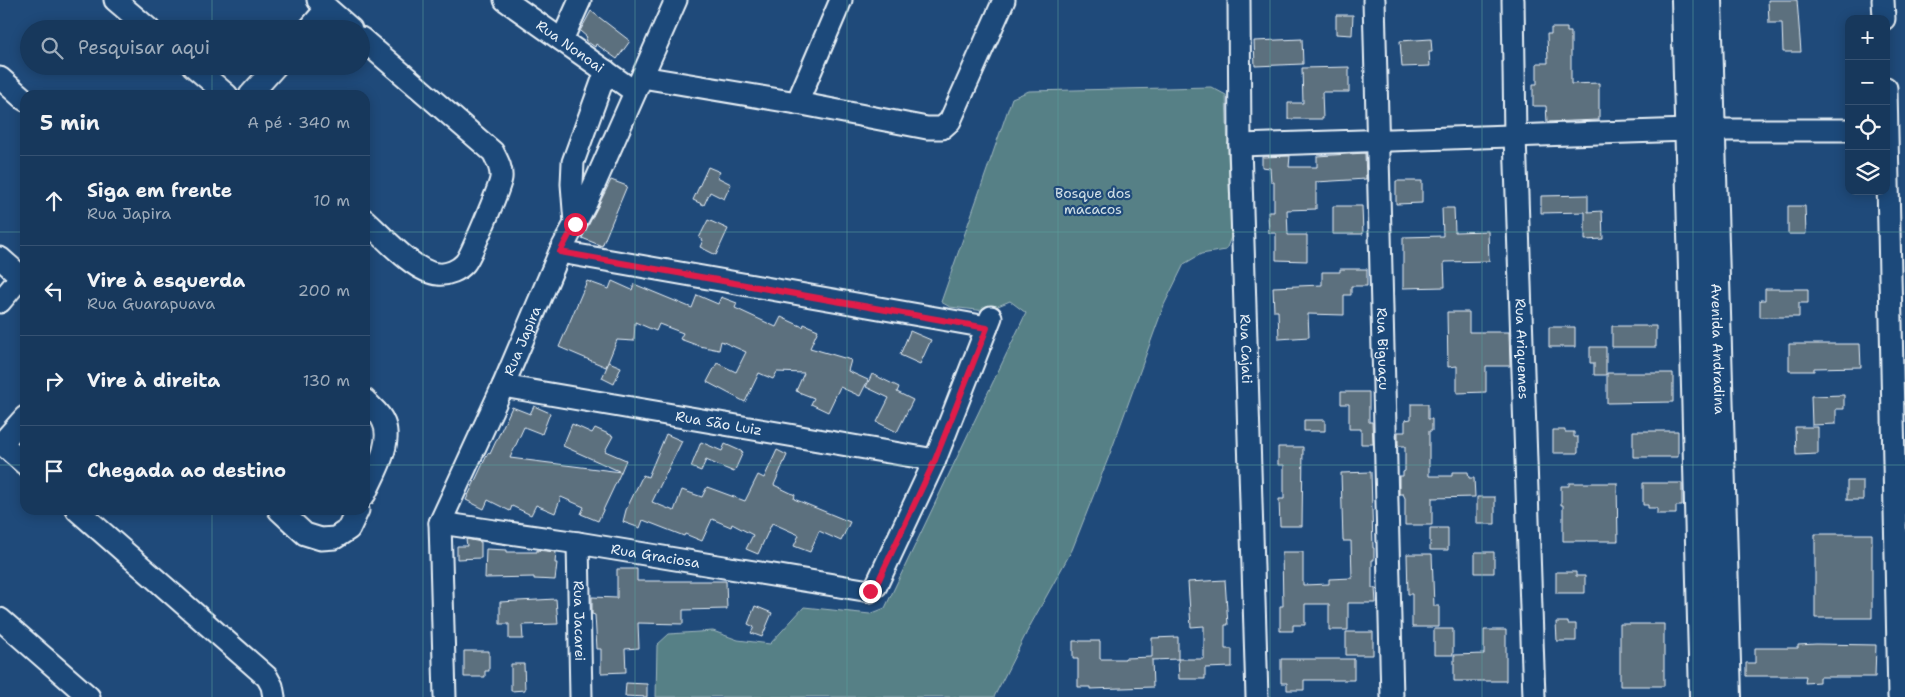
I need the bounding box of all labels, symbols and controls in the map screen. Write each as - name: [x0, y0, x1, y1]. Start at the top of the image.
- map controls: [1845, 15, 1890, 195]
- button: +: [1845, 15, 1890, 60]
- street label: Rua Nonoai: [533, 16, 608, 76]
- search box: [20, 20, 370, 75]
- icon: search: [38, 34, 66, 62]
- text: Pesquisar aqui: [78, 35, 210, 60]
- button: −: [1845, 60, 1890, 105]
- button: locate: [1845, 105, 1890, 150]
- text: 5 min: [40, 109, 100, 137]
- text: A pé · 340 m: [247, 112, 350, 133]
- button: layers: [1845, 150, 1890, 195]
- text: Siga em frente: [87, 178, 232, 203]
- park label: Bosque dos macacos: [1055, 184, 1131, 218]
- icon: ahead: [40, 187, 68, 215]
- text: 10 m: [313, 190, 350, 211]
- text: Rua Japira: [87, 203, 171, 224]
- route start: [564, 213, 587, 236]
- text: Vire à esquerda: [87, 268, 245, 293]
- icon: left: [40, 277, 68, 305]
- text: 200 m: [298, 280, 350, 301]
- street label: Avenida Andradina: [1707, 283, 1729, 415]
- text: Rua Guarapuava: [87, 293, 215, 314]
- street label: Rua Ariquemes: [1512, 298, 1533, 400]
- street label: Rua Japira: [500, 303, 545, 378]
- street label: Rua Biguaçu: [1373, 307, 1393, 390]
- street label: Rua Cajati: [1236, 314, 1256, 384]
- icon: right: [40, 367, 68, 395]
- text: Vire à direita: [87, 368, 220, 393]
- text: 130 m: [303, 370, 350, 391]
- street label: Rua São Luiz: [674, 407, 764, 439]
- icon: arrive: [40, 457, 68, 485]
- text: Chegada ao destino: [87, 458, 286, 483]
- street label: Rua Graciosa: [610, 540, 702, 572]
- route end: [859, 580, 882, 603]
- street label: Rua Jacarei: [570, 581, 589, 661]

